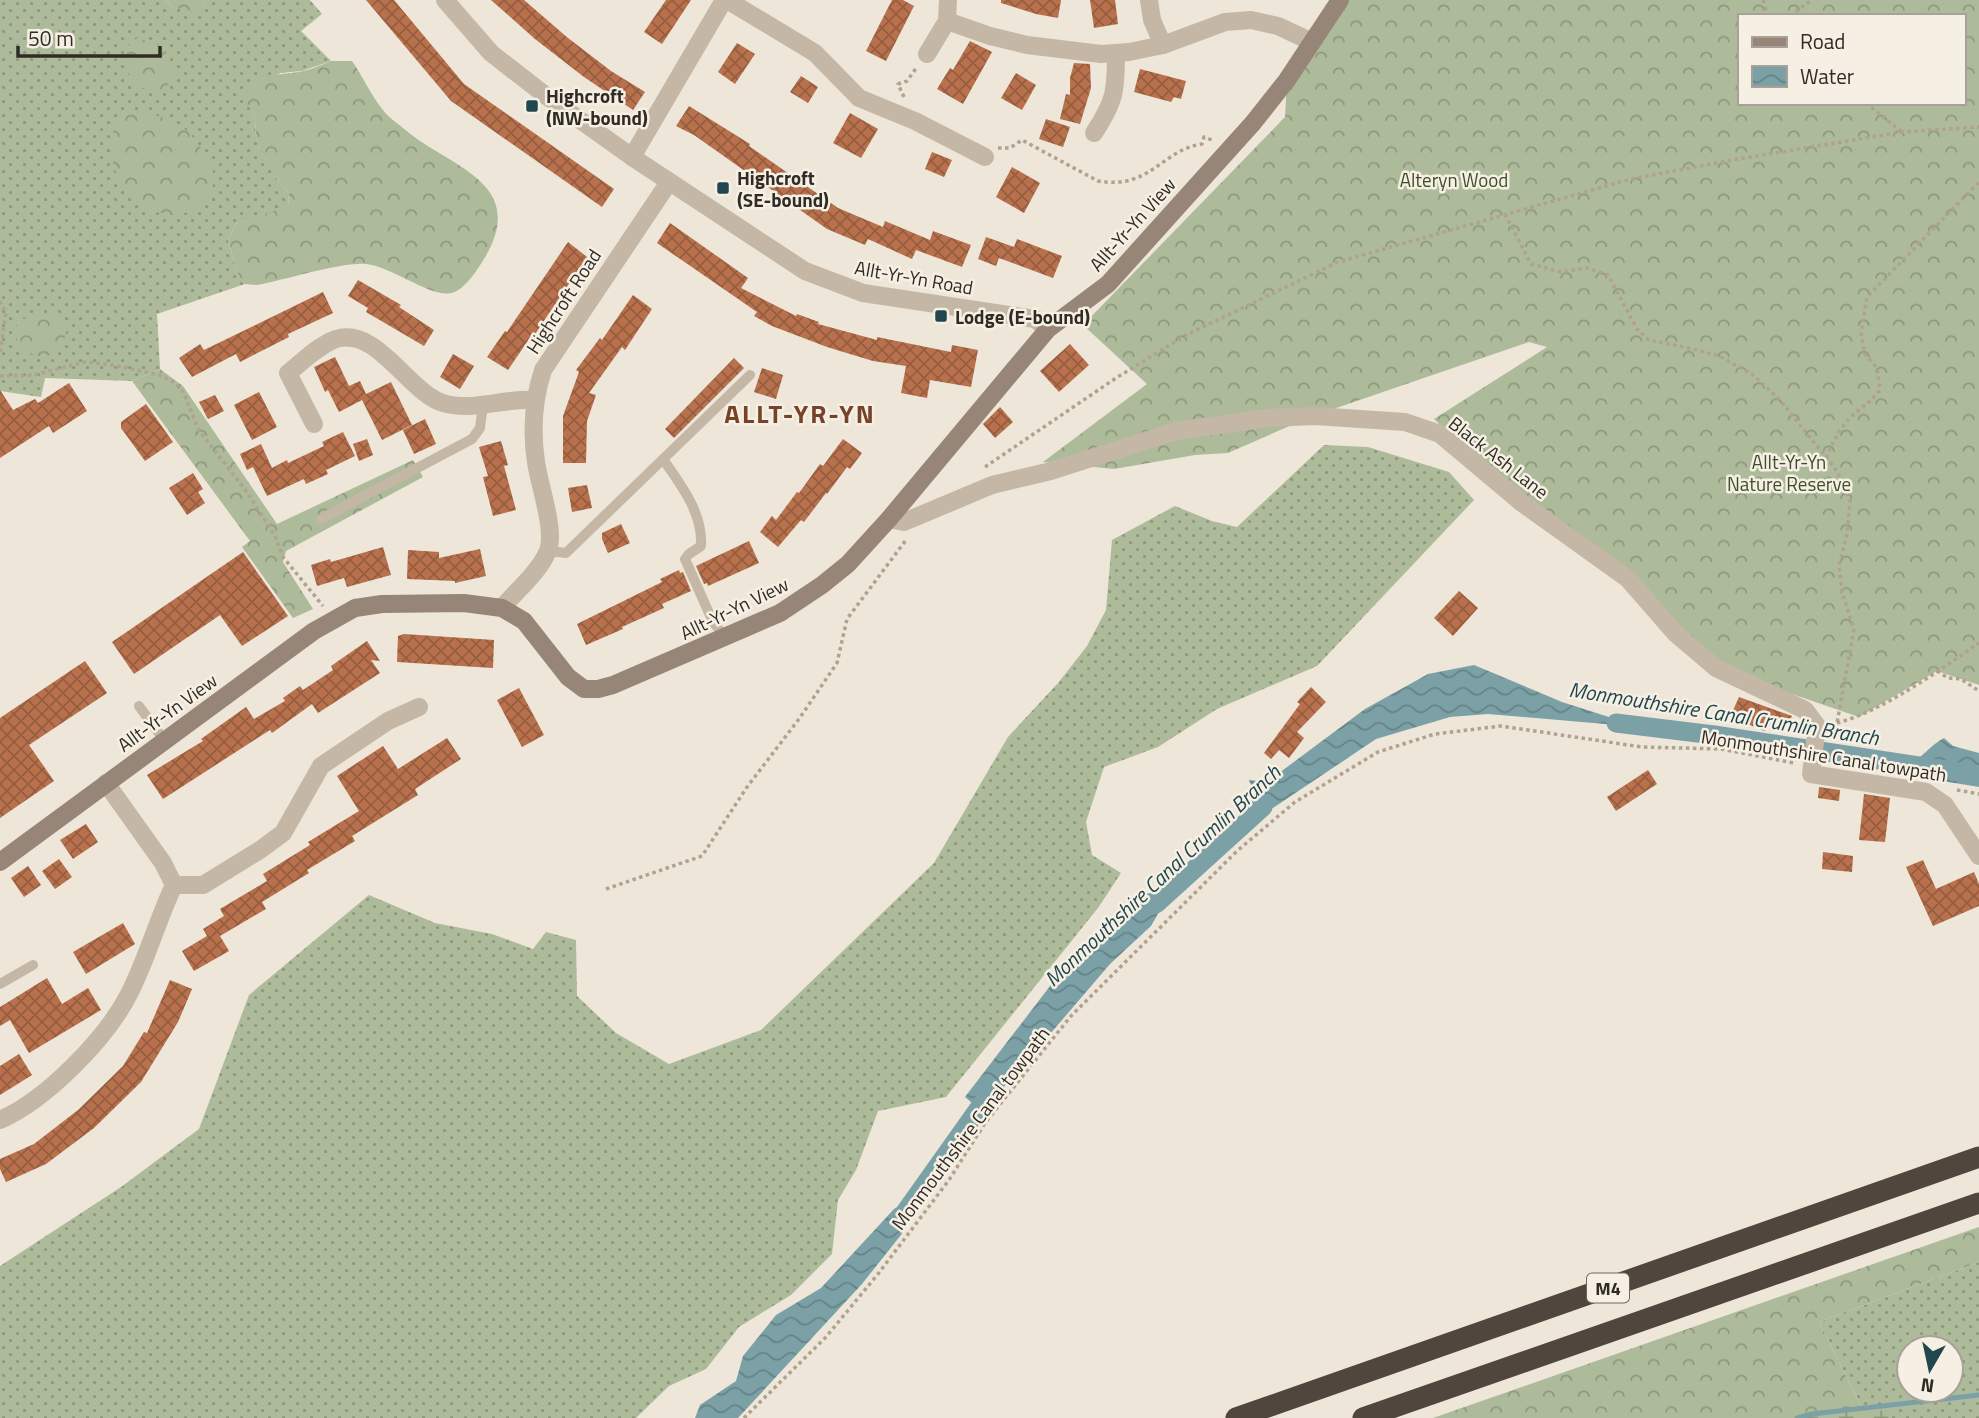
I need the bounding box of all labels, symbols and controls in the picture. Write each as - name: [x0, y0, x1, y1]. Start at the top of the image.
- scale bar: [18, 14, 159, 58]
- legend: [1738, 14, 1965, 105]
- text: 50 m: [28, 22, 74, 54]
- text: Road: [1800, 25, 1845, 57]
- text: Water: [1800, 60, 1854, 92]
- place label: Highcroft (NW-bound): [546, 81, 648, 132]
- marker: Highcroft (NW-bound): [524, 98, 540, 114]
- place label: Highcroft (SE-bound): [737, 163, 829, 214]
- park label: Alteryn Wood: [1400, 165, 1508, 194]
- street label: Allt-Yr-Yn View: [1082, 171, 1182, 277]
- marker: Highcroft (SE-bound): [715, 180, 731, 196]
- street label: Highcroft Road: [518, 243, 608, 359]
- street label: Allt-Yr-Yn Road: [853, 252, 975, 302]
- place label: Lodge (E-bound): [955, 302, 1090, 331]
- marker: Lodge (E-bound): [933, 308, 949, 324]
- district label: ALLT-YR-YN: [724, 394, 876, 433]
- street label: Black Ash Lane: [1443, 409, 1555, 505]
- park label: Allt-Yr-Yn Nature Reserve: [1727, 447, 1851, 498]
- street label: Allt-Yr-Yn View: [675, 569, 793, 647]
- street label: Allt-Yr-Yn View: [111, 666, 223, 758]
- water label: Monmouthshire Canal Crumlin Branch: [1567, 673, 1882, 753]
- street label: Monmouthshire Canal towpath: [1699, 721, 1949, 789]
- water label: Monmouthshire Canal Crumlin Branch: [1037, 756, 1288, 993]
- street label: Monmouthshire Canal towpath: [884, 1020, 1056, 1236]
- road number: M4: [1587, 1274, 1629, 1302]
- north arrow: [1895, 1334, 1965, 1404]
- text: N: [1918, 1371, 1936, 1402]

